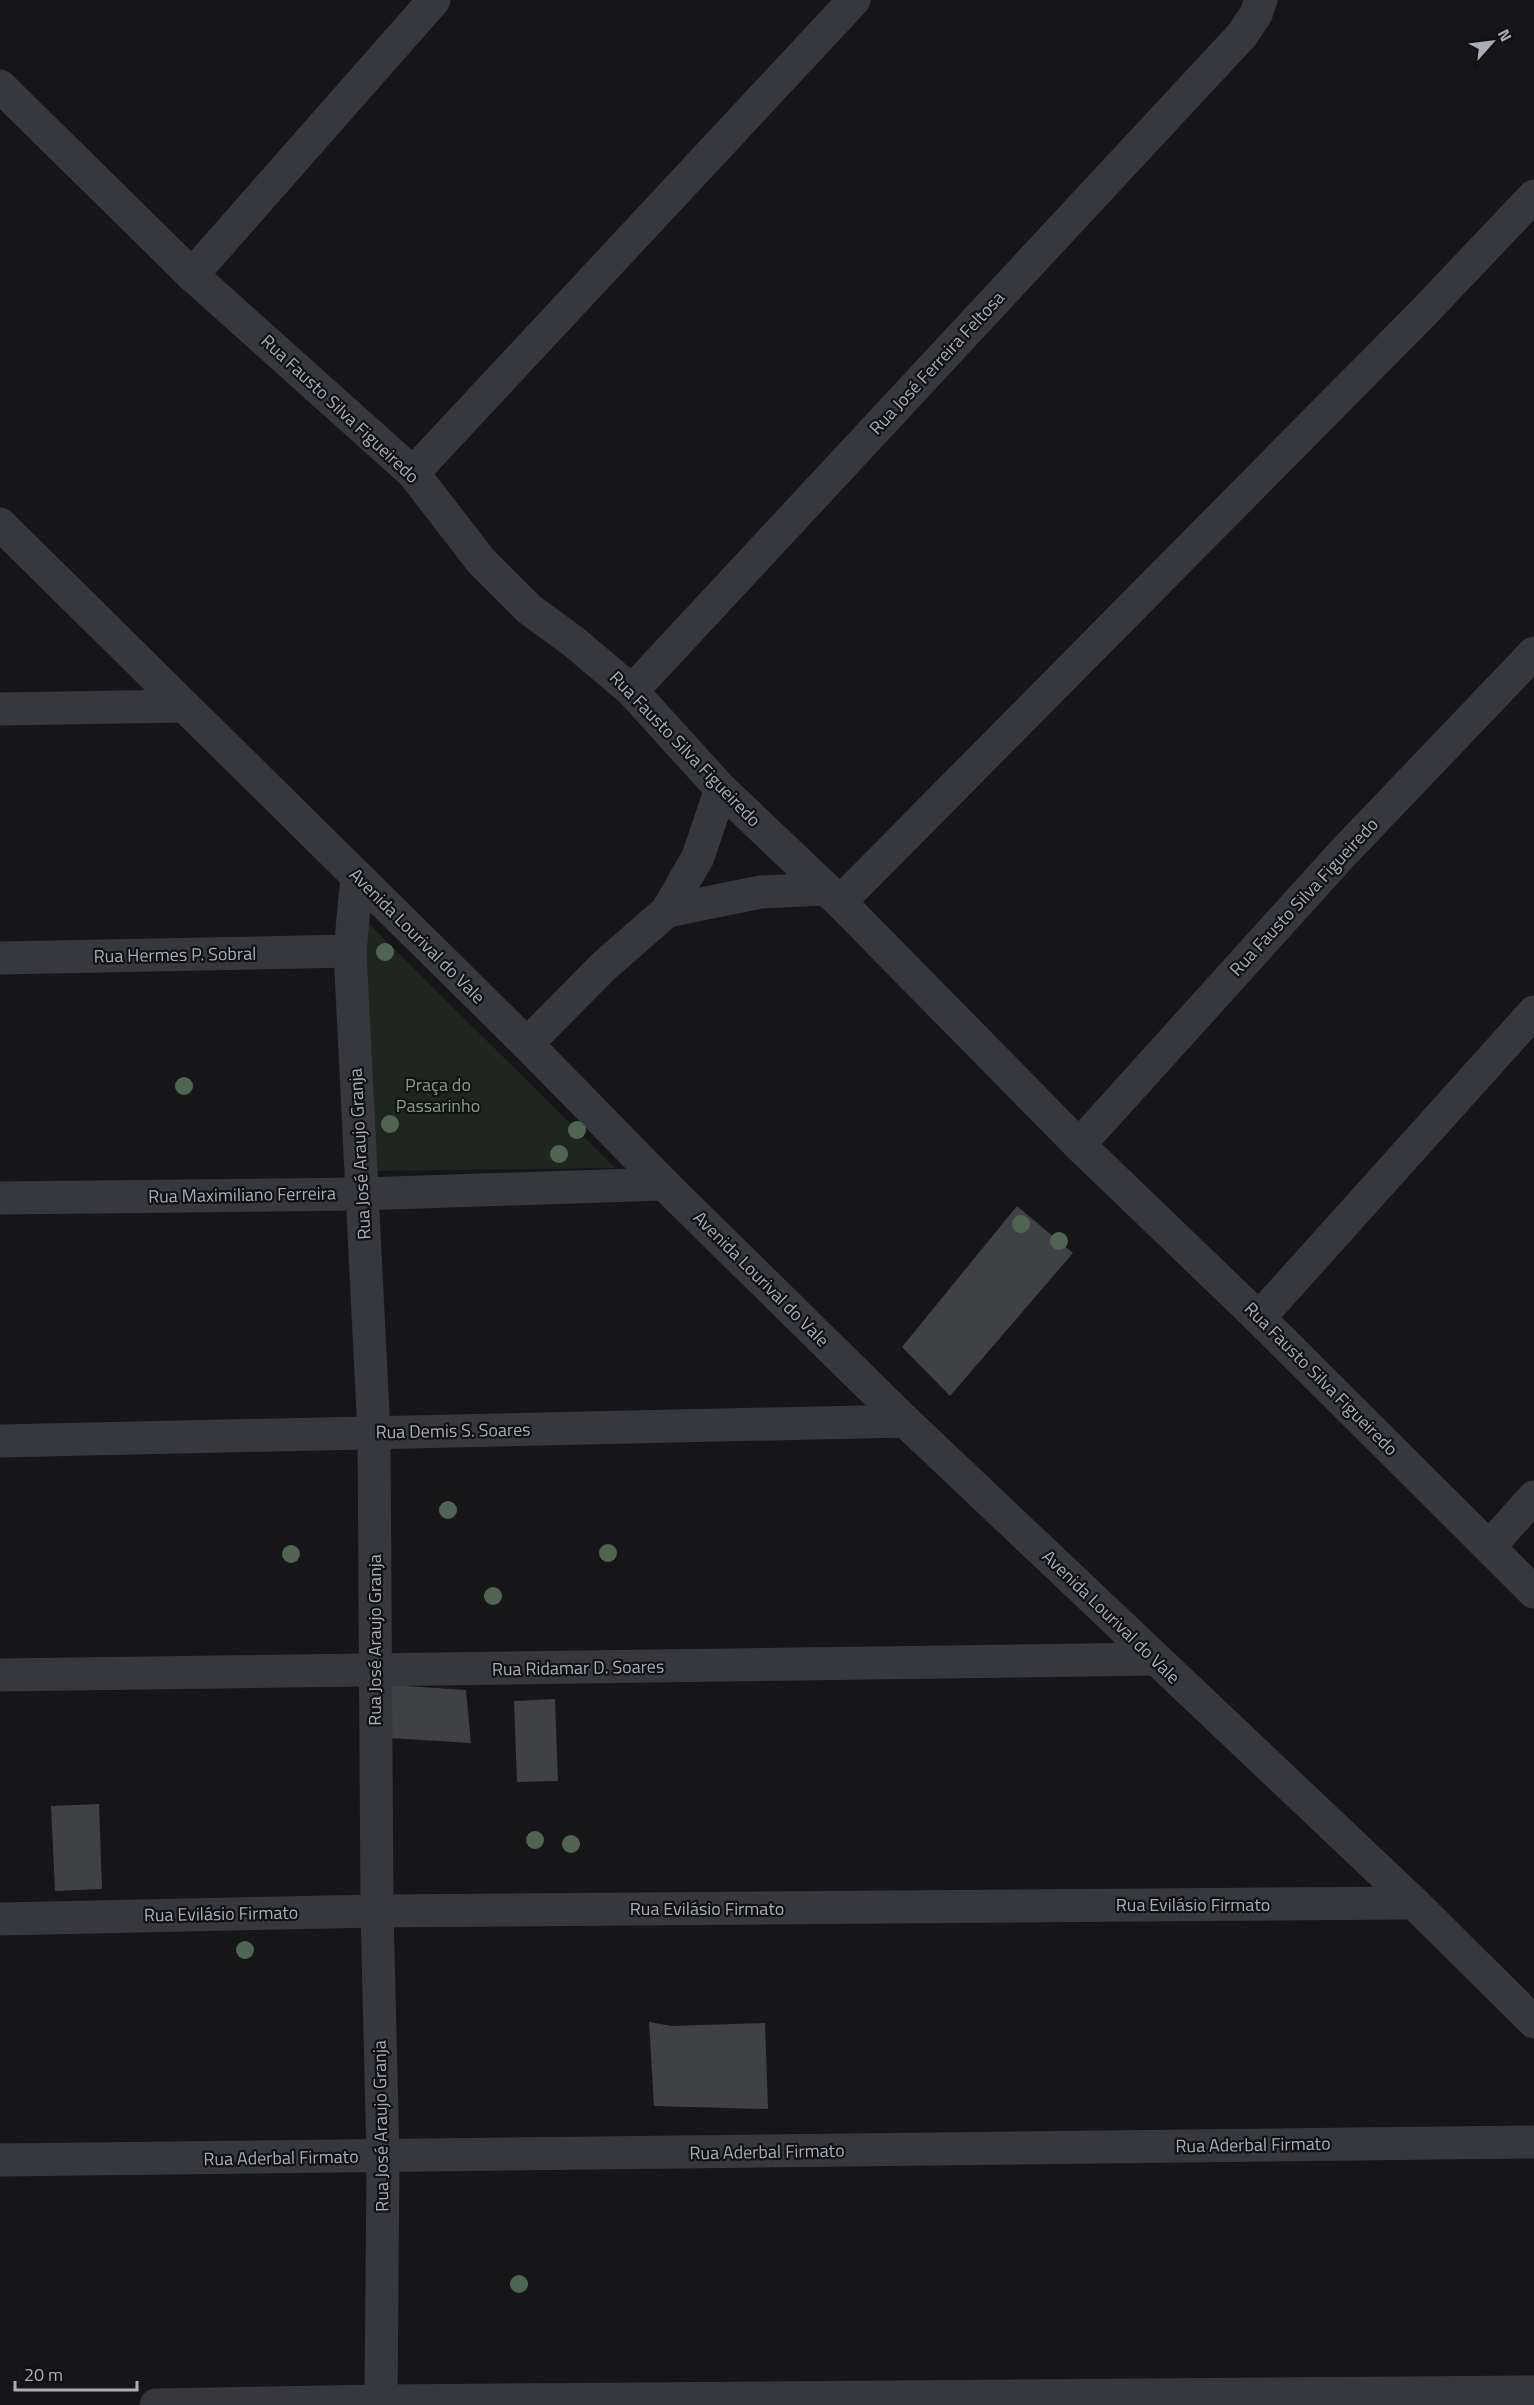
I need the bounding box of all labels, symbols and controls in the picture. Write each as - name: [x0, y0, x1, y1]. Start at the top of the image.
- north arrow: [1462, 12, 1522, 72]
- text: N: [1492, 24, 1518, 45]
- street label: Rua José Ferreira Feltosa: [863, 285, 1011, 441]
- street label: Rua Fausto Silva Figueiredo: [255, 328, 426, 489]
- street label: Rua Fausto Silva Figueiredo: [603, 664, 767, 833]
- street label: Rua Fausto Silva Figueiredo: [1223, 811, 1384, 982]
- street label: Avenida Lourival do Vale: [343, 861, 492, 1010]
- street label: Rua Hermes P. Sobral: [93, 940, 257, 969]
- street label: Rua José Araujo Granja: [342, 1068, 377, 1240]
- park label: Praça do Passarinho: [396, 1071, 480, 1119]
- street label: Rua Maximiliano Ferreira: [148, 1179, 336, 1210]
- street label: Avenida Lourival do Vale: [687, 1204, 836, 1353]
- street label: Rua Fausto Silva Figueiredo: [1238, 1296, 1404, 1462]
- street label: Rua Demis S. Soares: [375, 1416, 531, 1445]
- street label: Avenida Lourival do Vale: [1036, 1543, 1186, 1690]
- street label: Rua José Araujo Granja: [361, 1554, 388, 1726]
- street label: Rua Ridamar D. Soares: [492, 1652, 664, 1683]
- street label: Rua Evilásio Firmato: [1116, 1891, 1270, 1918]
- street label: Rua Evilásio Firmato: [630, 1895, 784, 1922]
- street label: Rua Evilásio Firmato: [144, 1899, 298, 1928]
- street label: Rua José Araujo Granja: [366, 2040, 395, 2212]
- street label: Rua Aderbal Firmato: [1175, 2130, 1331, 2159]
- street label: Rua Aderbal Firmato: [689, 2137, 845, 2166]
- street label: Rua Aderbal Firmato: [203, 2143, 359, 2172]
- scale bar: [15, 2354, 136, 2392]
- text: 20 m: [24, 2361, 63, 2388]

